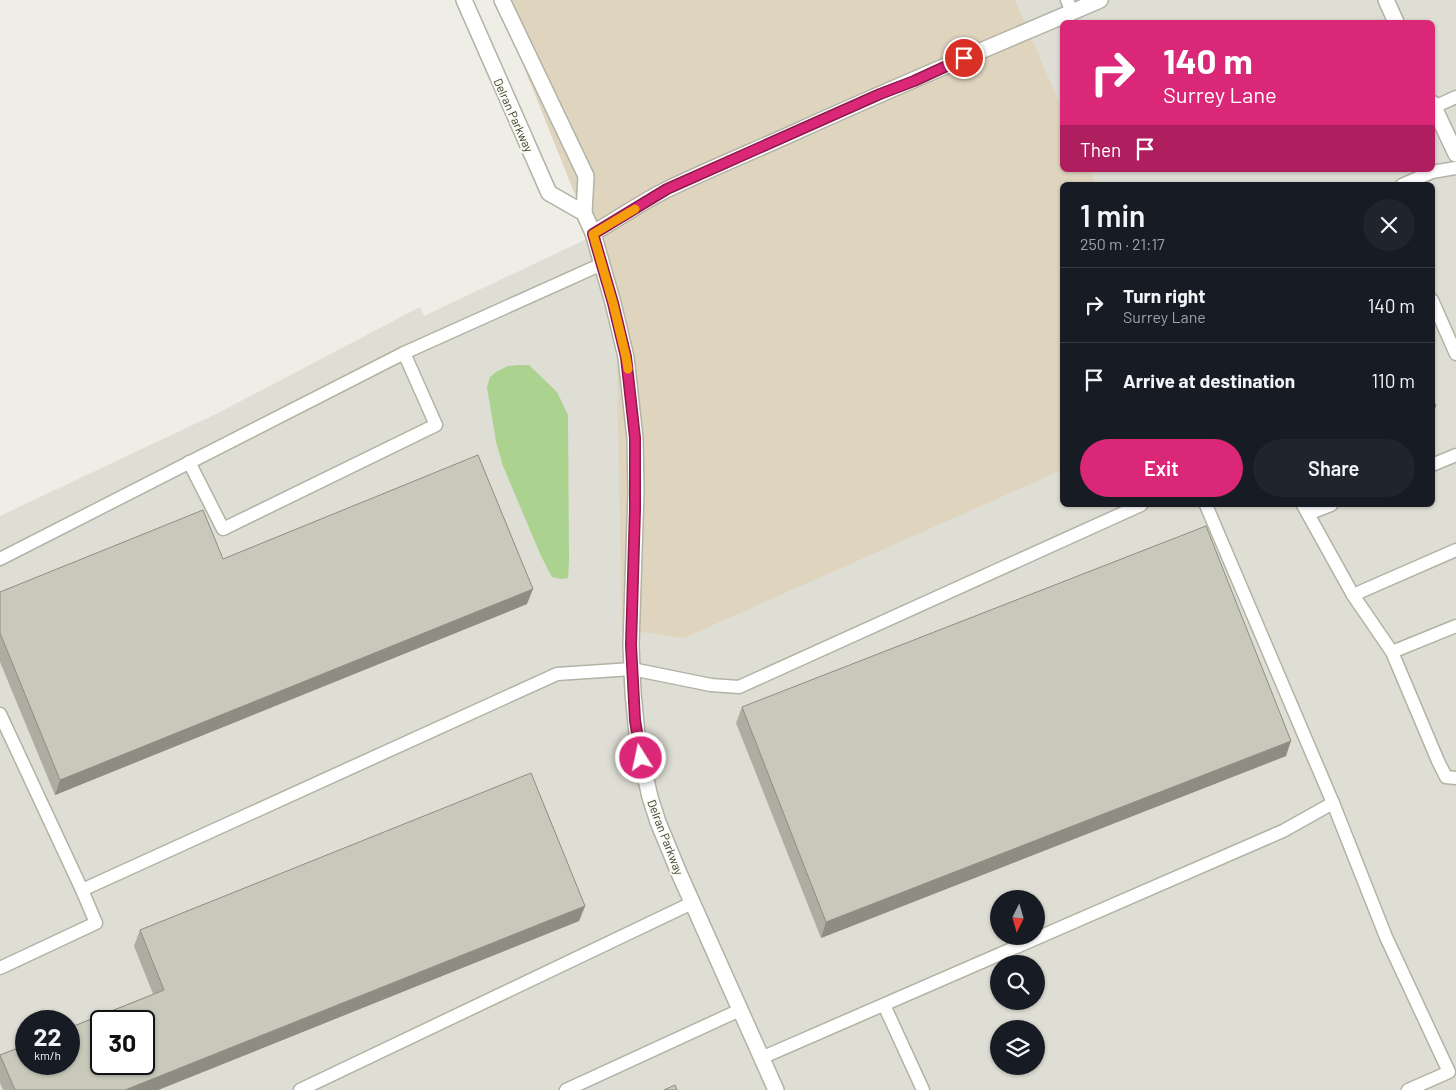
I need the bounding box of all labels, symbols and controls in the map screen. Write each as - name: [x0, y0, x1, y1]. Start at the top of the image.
- pin: [943, 37, 985, 79]
- text: 140 m: [1163, 39, 1253, 81]
- icon: right: [1080, 40, 1145, 105]
- icon: arrive: [950, 44, 978, 72]
- street label: Delran Parkway: [491, 76, 537, 155]
- text: Surrey Lane: [1163, 81, 1277, 107]
- icon: arrive: [1131, 135, 1159, 163]
- text: Then: [1080, 138, 1121, 161]
- text: 1 min: [1080, 197, 1145, 233]
- button: close: [1363, 199, 1415, 251]
- text: 250 m · 21:17: [1080, 234, 1165, 253]
- text: Turn right: [1123, 284, 1205, 307]
- icon: right: [1080, 291, 1108, 319]
- text: 140 m: [1368, 294, 1415, 317]
- text: Surrey Lane: [1123, 307, 1206, 326]
- icon: arrive: [1080, 366, 1108, 394]
- text: Arrive at destination: [1123, 369, 1295, 392]
- text: 110 m: [1371, 369, 1415, 392]
- button: Exit: [1080, 439, 1243, 497]
- button: Share: [1253, 439, 1415, 497]
- position arrow: [614, 731, 666, 783]
- street label: Delran Parkway: [645, 797, 687, 877]
- north arrow: [990, 890, 1045, 945]
- map controls: [990, 890, 1045, 1075]
- button: search: [990, 955, 1045, 1010]
- speed limit sign: 30: [90, 1010, 155, 1075]
- button: layers: [990, 1020, 1045, 1075]
- text: 22: [33, 1021, 62, 1051]
- text: km/h: [34, 1048, 61, 1062]

